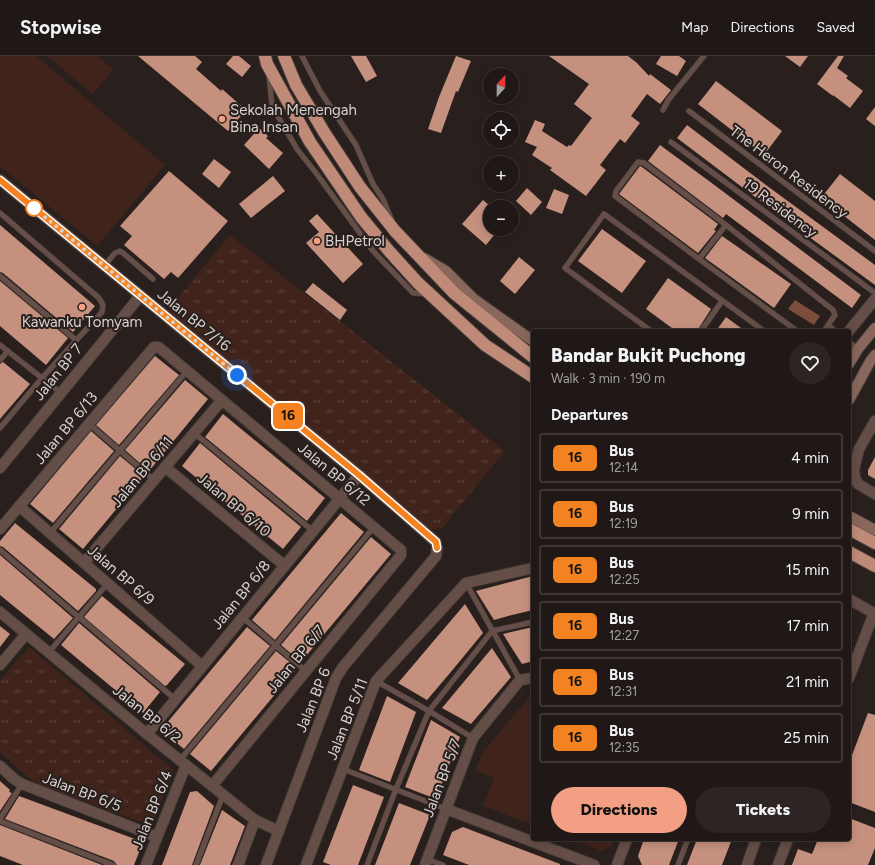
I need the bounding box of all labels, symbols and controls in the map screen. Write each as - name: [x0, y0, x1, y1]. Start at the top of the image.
- text: Stopwise: [20, 16, 101, 39]
- text: Map: [681, 19, 709, 36]
- text: Directions: [731, 19, 794, 36]
- text: Saved: [816, 19, 855, 36]
- north arrow: [483, 68, 519, 104]
- map controls: [483, 68, 519, 236]
- place label: Sekolah Menengah Bina Insan: [230, 101, 357, 136]
- button: locate: [483, 112, 519, 148]
- marker: Sekolah Menengah Bina Insan: [217, 114, 227, 124]
- street label: The Heron Residency: [726, 122, 852, 222]
- button: +: [483, 156, 519, 192]
- street label: 19 Residency: [740, 174, 820, 242]
- unlabelled marker: [25, 199, 43, 217]
- button: −: [483, 200, 519, 236]
- place label: BHPetrol: [325, 232, 385, 250]
- marker: BHPetrol: [312, 236, 322, 246]
- street label: Jalan BP 7/16: [154, 285, 234, 355]
- marker: Kawanku Tomyam: [77, 302, 87, 312]
- place label: Kawanku Tomyam: [22, 313, 142, 331]
- street label: Jalan BP 7: [30, 340, 86, 404]
- button: heart: [789, 342, 831, 384]
- text: Bandar Bukit Puchong: [551, 344, 746, 367]
- your location: [227, 365, 247, 385]
- text: Walk · 3 min · 190 m: [551, 371, 665, 386]
- street label: Jalan BP 6/13: [31, 388, 101, 468]
- line badge: 16: [270, 403, 306, 429]
- text: Departures: [551, 406, 628, 424]
- text: 16: [281, 407, 295, 424]
- street label: Jalan BP 6/11: [107, 433, 177, 511]
- street label: Jalan BP 6/12: [294, 439, 374, 509]
- text: Bus: [609, 442, 634, 460]
- text: 16: [568, 449, 582, 466]
- text: 4 min: [791, 449, 829, 467]
- text: 12:14: [609, 460, 638, 475]
- street label: Jalan BP 6/10: [194, 469, 274, 541]
- text: Bus: [609, 498, 634, 516]
- text: 16: [568, 505, 582, 522]
- text: 9 min: [792, 505, 829, 523]
- text: 12:19: [609, 516, 638, 531]
- street label: Jalan BP 6/9: [84, 541, 158, 609]
- text: Bus: [609, 554, 634, 572]
- street label: Jalan BP 6/8: [208, 557, 274, 633]
- text: 16: [568, 561, 582, 578]
- text: 15 min: [786, 561, 829, 579]
- text: 12:25: [609, 572, 640, 587]
- text: Bus: [609, 610, 634, 628]
- text: 16: [568, 617, 582, 634]
- text: 17 min: [786, 617, 829, 635]
- street label: Jalan BP 6/7: [263, 621, 329, 697]
- text: 12:27: [609, 628, 639, 643]
- street label: Jalan BP 6: [292, 664, 334, 735]
- text: Bus: [609, 666, 634, 684]
- text: 16: [568, 673, 582, 690]
- text: 21 min: [786, 673, 829, 691]
- street label: Jalan BP 5/11: [322, 675, 372, 763]
- street label: Jalan BP 6/2: [109, 681, 185, 747]
- text: 12:31: [609, 684, 637, 699]
- text: Bus: [609, 722, 634, 740]
- text: 16: [568, 729, 582, 746]
- text: 25 min: [784, 729, 829, 747]
- street label: Jalan BP 5/7: [419, 736, 465, 820]
- text: 12:35: [609, 740, 639, 755]
- street label: Jalan BP 6/4: [128, 768, 176, 852]
- street label: Jalan BP 6/5: [40, 769, 124, 815]
- button: Directions: [551, 787, 687, 833]
- button: Tickets: [695, 787, 831, 833]

